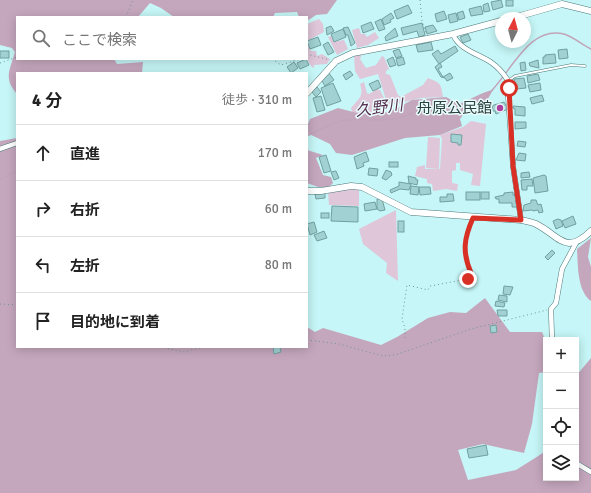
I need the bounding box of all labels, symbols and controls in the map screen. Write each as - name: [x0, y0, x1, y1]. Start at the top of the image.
- north arrow: [495, 12, 531, 48]
- search box: [16, 16, 308, 60]
- icon: search: [30, 27, 52, 49]
- text: ここで検索: [62, 31, 137, 49]
- route start: [500, 79, 518, 97]
- text: 4 分: [32, 90, 62, 111]
- text: 徒歩 · 310 m: [222, 92, 292, 108]
- water label: 久野川: [354, 95, 406, 121]
- place label: 舟原公民館: [417, 99, 492, 117]
- marker: 舟原公民館: [495, 103, 505, 113]
- icon: ahead: [32, 142, 54, 164]
- text: 直進: [70, 145, 100, 163]
- text: 170 m: [258, 145, 292, 161]
- icon: right: [32, 198, 54, 220]
- text: 右折: [70, 201, 100, 219]
- text: 60 m: [265, 201, 292, 217]
- icon: left: [32, 254, 54, 276]
- text: 左折: [70, 257, 100, 275]
- text: 80 m: [265, 257, 292, 273]
- route end: [459, 270, 477, 288]
- icon: arrive: [32, 310, 54, 332]
- text: 目的地に到着: [70, 313, 160, 331]
- map controls: [543, 337, 579, 481]
- button: +: [543, 337, 579, 373]
- button: −: [543, 373, 579, 409]
- button: locate: [543, 409, 579, 445]
- button: layers: [543, 445, 579, 481]

